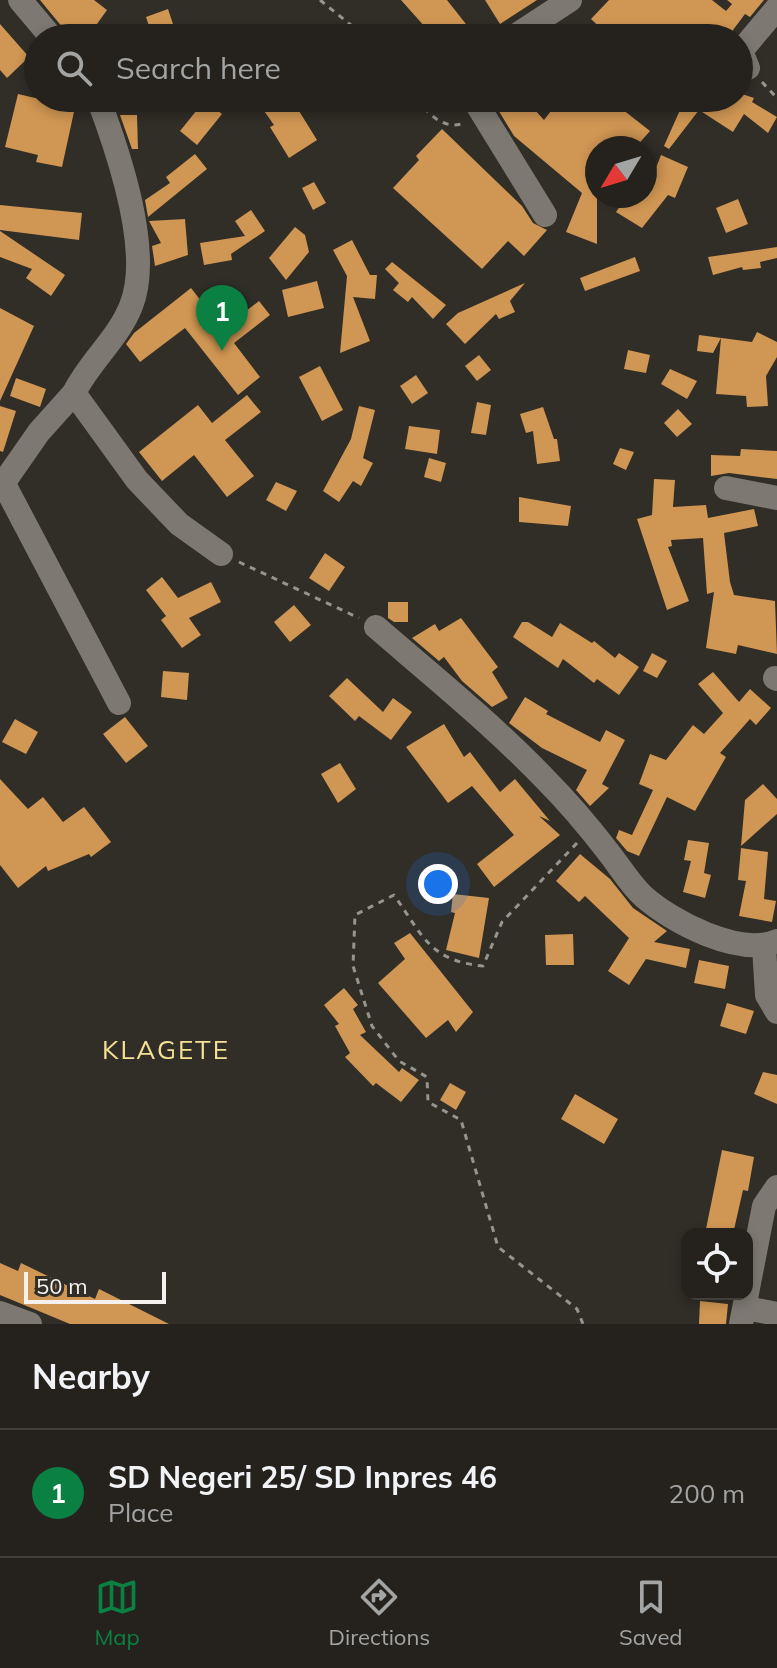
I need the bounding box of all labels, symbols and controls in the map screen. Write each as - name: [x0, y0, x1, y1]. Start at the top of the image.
- search box: [24, 24, 753, 112]
- icon: search: [52, 46, 96, 90]
- text: Search here: [116, 49, 281, 87]
- north arrow: [585, 136, 657, 208]
- pin: 1: [196, 285, 248, 351]
- your location: [418, 864, 458, 904]
- district label: KLAGETE: [102, 1033, 230, 1066]
- map controls: [681, 1228, 753, 1300]
- button: locate: [681, 1228, 753, 1300]
- scale bar: [24, 1268, 166, 1304]
- text: 50 m: [36, 1272, 87, 1300]
- text: Nearby: [32, 1355, 150, 1398]
- text: SD Negeri 25/ SD Inpres 46: [108, 1458, 497, 1496]
- text: 1: [50, 1477, 66, 1510]
- text: 200 m: [669, 1477, 745, 1510]
- text: Place: [108, 1496, 173, 1529]
- tab: Map: [94, 1575, 140, 1651]
- tab: Directions: [329, 1575, 430, 1651]
- tab: Saved: [619, 1575, 683, 1651]

